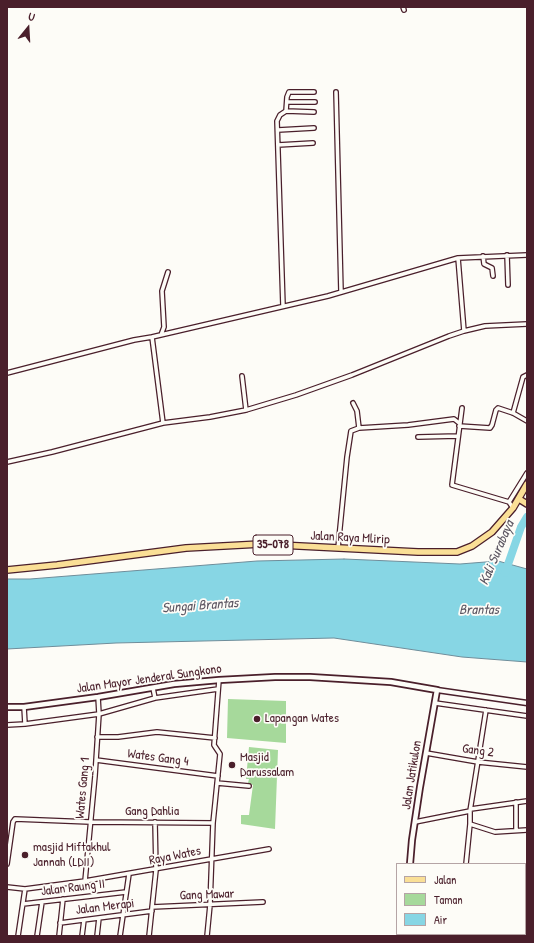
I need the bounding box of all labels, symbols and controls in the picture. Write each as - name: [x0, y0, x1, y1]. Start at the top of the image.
- north arrow: [8, 8, 48, 48]
- text: U: [27, 9, 37, 24]
- water label: Kali Surabaya: [476, 518, 518, 588]
- street label: Jalan Raya Mlirip: [310, 528, 390, 548]
- road number: 35-078: [253, 535, 293, 555]
- water label: Sungai Brantas: [161, 595, 239, 617]
- water label: Brantas: [459, 602, 499, 618]
- street label: Jalan Mayor Jenderal Sungkono: [76, 661, 222, 697]
- place label: Lapangan Wates: [265, 711, 339, 727]
- marker: Lapangan Wates: [252, 714, 262, 724]
- street label: Jalan Jatikulon: [399, 739, 425, 811]
- street label: Gang 2: [461, 741, 495, 761]
- street label: Wates Gang 4: [126, 746, 190, 770]
- place label: Masjid Darussalam: [240, 750, 294, 781]
- street label: Wates Gang 1: [73, 757, 93, 819]
- marker: Masjid Darussalam: [227, 760, 237, 770]
- street label: Gang Dahlia: [125, 804, 179, 820]
- place label: masjid Miftakhul Jannah (LDII): [33, 840, 110, 871]
- street label: Raya Wates: [148, 843, 202, 869]
- marker: masjid Miftakhul Jannah (LDII): [20, 850, 30, 860]
- legend: [396, 863, 526, 935]
- text: Jalan: [434, 871, 456, 888]
- street label: Jalan Raung II: [40, 876, 106, 900]
- street label: Gang Mawar: [179, 886, 235, 904]
- text: Taman: [434, 891, 463, 908]
- street label: Jalan Merapi: [75, 896, 135, 918]
- text: Air: [434, 911, 447, 928]

